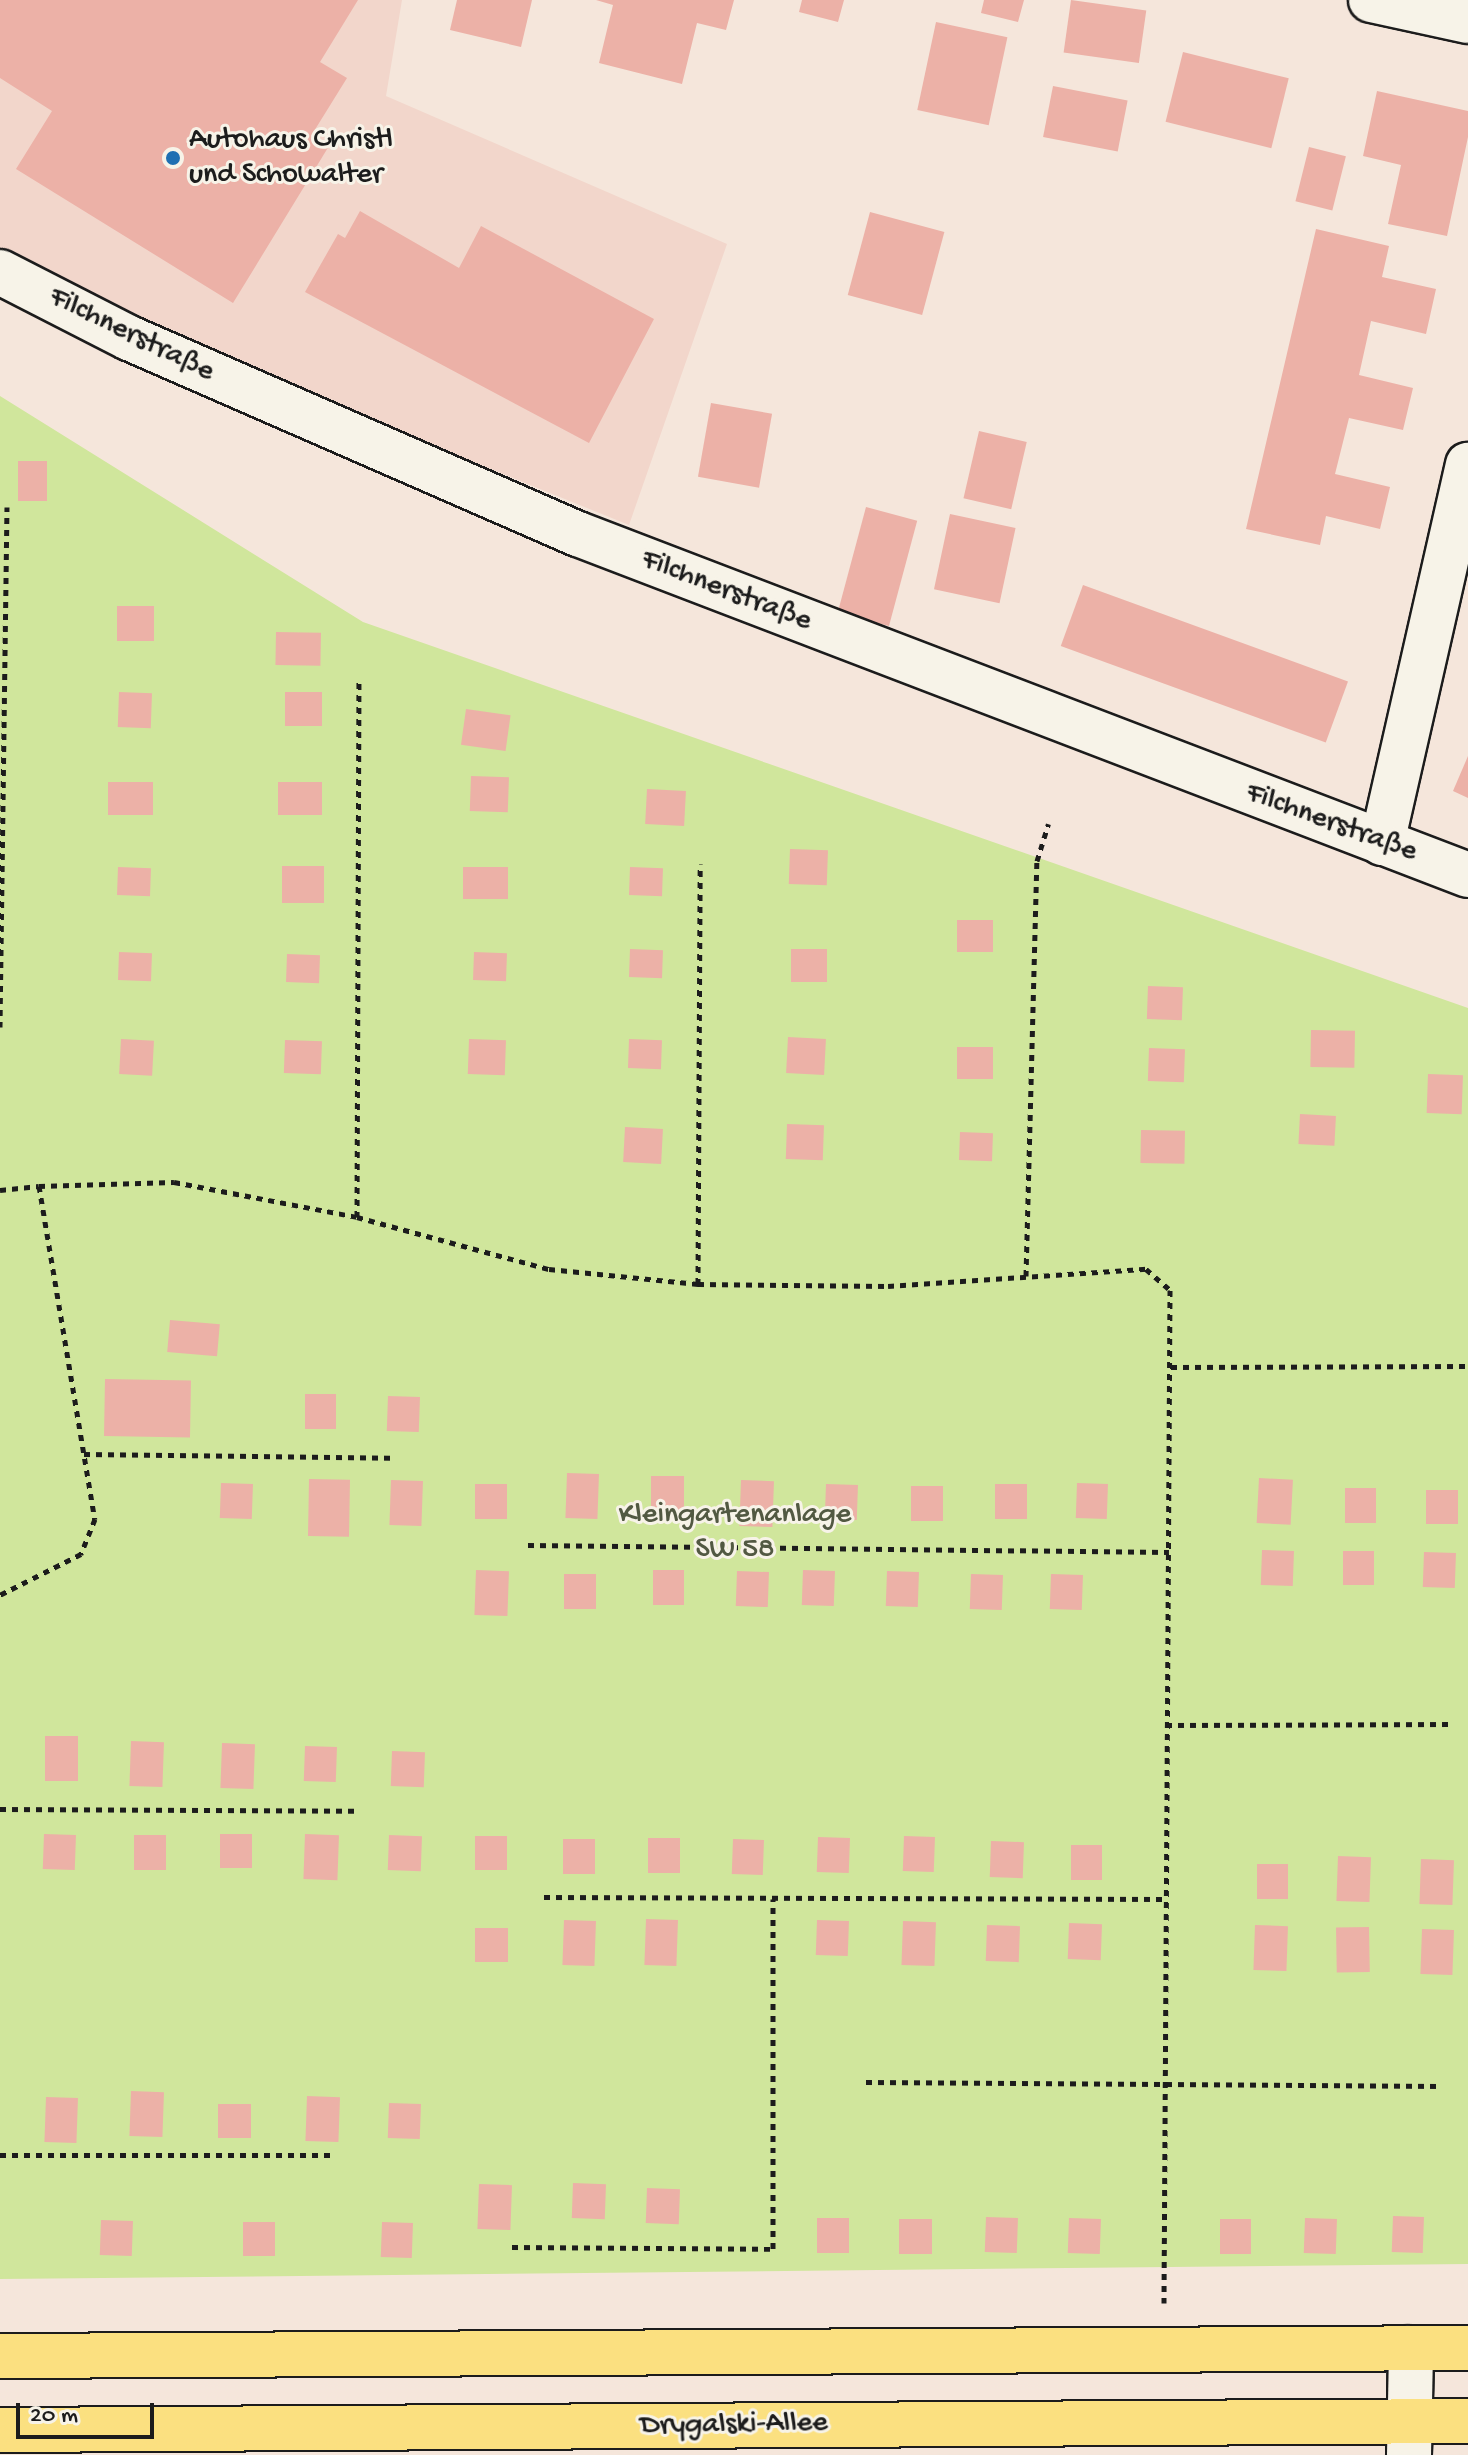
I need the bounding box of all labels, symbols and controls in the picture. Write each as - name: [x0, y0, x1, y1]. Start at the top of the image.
- place label: Autohaus Christl und Schowalter: [189, 123, 393, 194]
- marker: Autohaus Christl und Schowalter: [164, 149, 182, 167]
- street label: Filchnerstraße: [42, 280, 220, 392]
- street label: Filchnerstraße: [636, 543, 816, 641]
- street label: Filchnerstraße: [1241, 776, 1421, 872]
- park label: Kleingartenanlage SW 58: [619, 1498, 851, 1568]
- scale bar: [20, 2387, 158, 2437]
- text: 20 m: [30, 2402, 78, 2431]
- street label: Drygalski-Allee: [640, 2406, 828, 2446]

